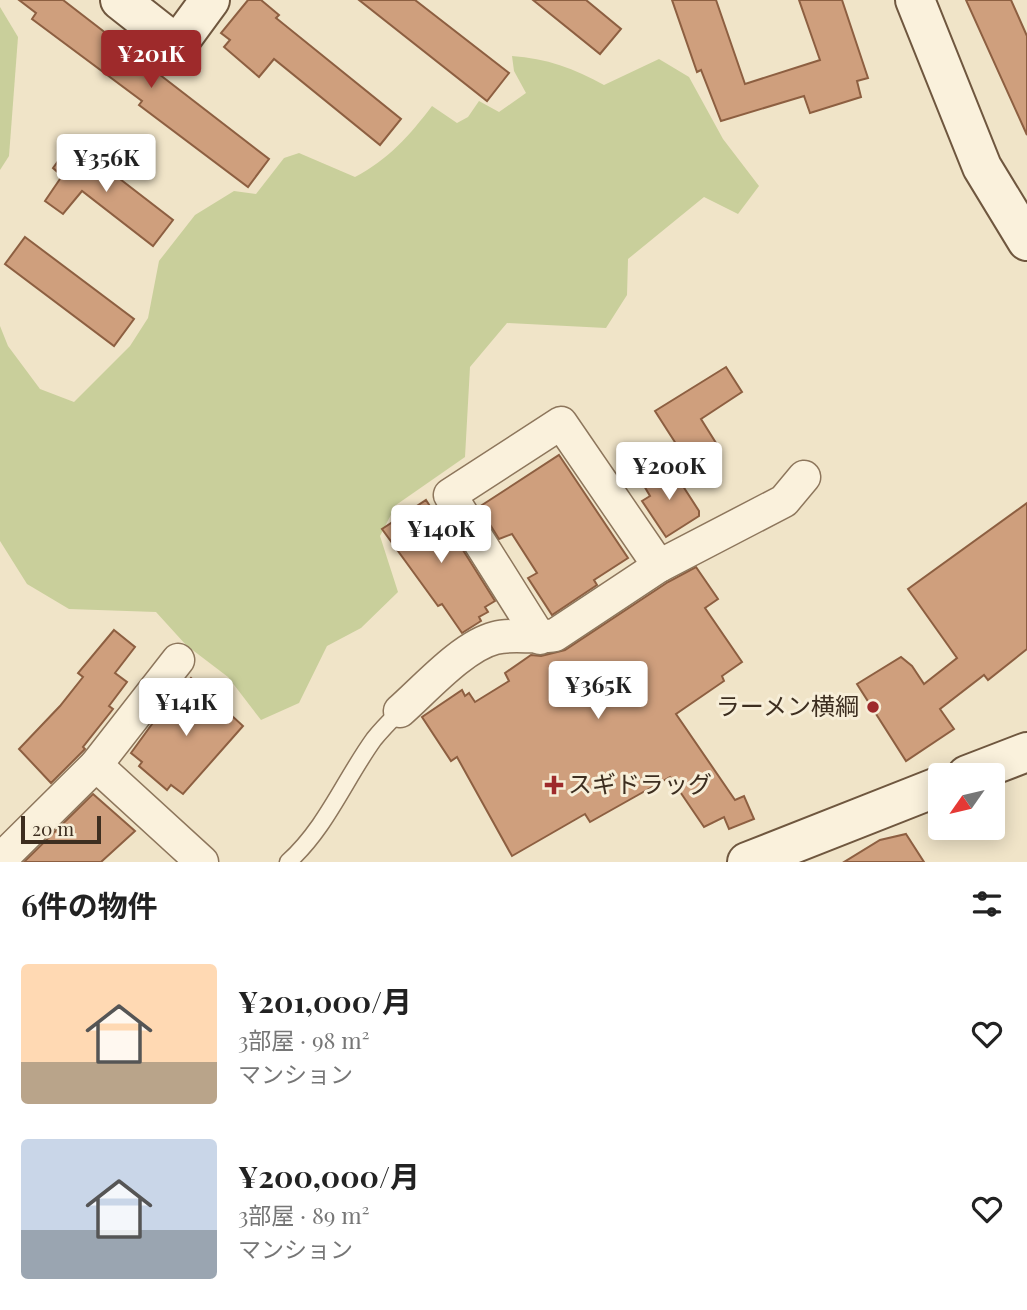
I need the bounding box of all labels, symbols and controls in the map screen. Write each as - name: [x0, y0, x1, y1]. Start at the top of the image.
- pin: ¥201K: [102, 31, 200, 90]
- text: ¥201K: [117, 37, 185, 68]
- pin: ¥356K: [57, 134, 155, 194]
- text: ¥356K: [73, 141, 139, 172]
- pin: ¥200K: [620, 442, 718, 502]
- text: ¥200K: [632, 449, 706, 480]
- pin: ¥140K: [392, 505, 490, 565]
- text: ¥140K: [407, 512, 475, 543]
- pin: ¥365K: [549, 662, 647, 721]
- text: ¥365K: [565, 668, 631, 699]
- pin: ¥141K: [137, 678, 235, 738]
- text: ¥141K: [155, 685, 217, 716]
- place label: ラーメン横綱: [716, 689, 859, 721]
- marker: ラーメン横綱: [865, 699, 881, 715]
- north arrow: [928, 763, 1004, 840]
- map controls: [928, 763, 1005, 840]
- place label: スギドラッグ: [568, 767, 712, 799]
- marker: スギドラッグ: [546, 777, 562, 793]
- scale bar: [21, 813, 102, 845]
- text: 20 m: [32, 815, 74, 841]
- text: 6件の物件: [21, 885, 158, 925]
- icon: filters: [968, 885, 1006, 923]
- text: ¥201,000/月: [238, 981, 412, 1021]
- icon: home: [77, 992, 161, 1076]
- icon: heart: [968, 1015, 1006, 1053]
- text: 3部屋 · 98 m²: [238, 1024, 370, 1055]
- text: マンション: [238, 1058, 353, 1089]
- text: ¥200,000/月: [238, 1156, 420, 1196]
- icon: home: [77, 1167, 161, 1251]
- icon: heart: [968, 1190, 1006, 1228]
- text: 3部屋 · 89 m²: [238, 1199, 370, 1230]
- text: マンション: [238, 1233, 353, 1264]

